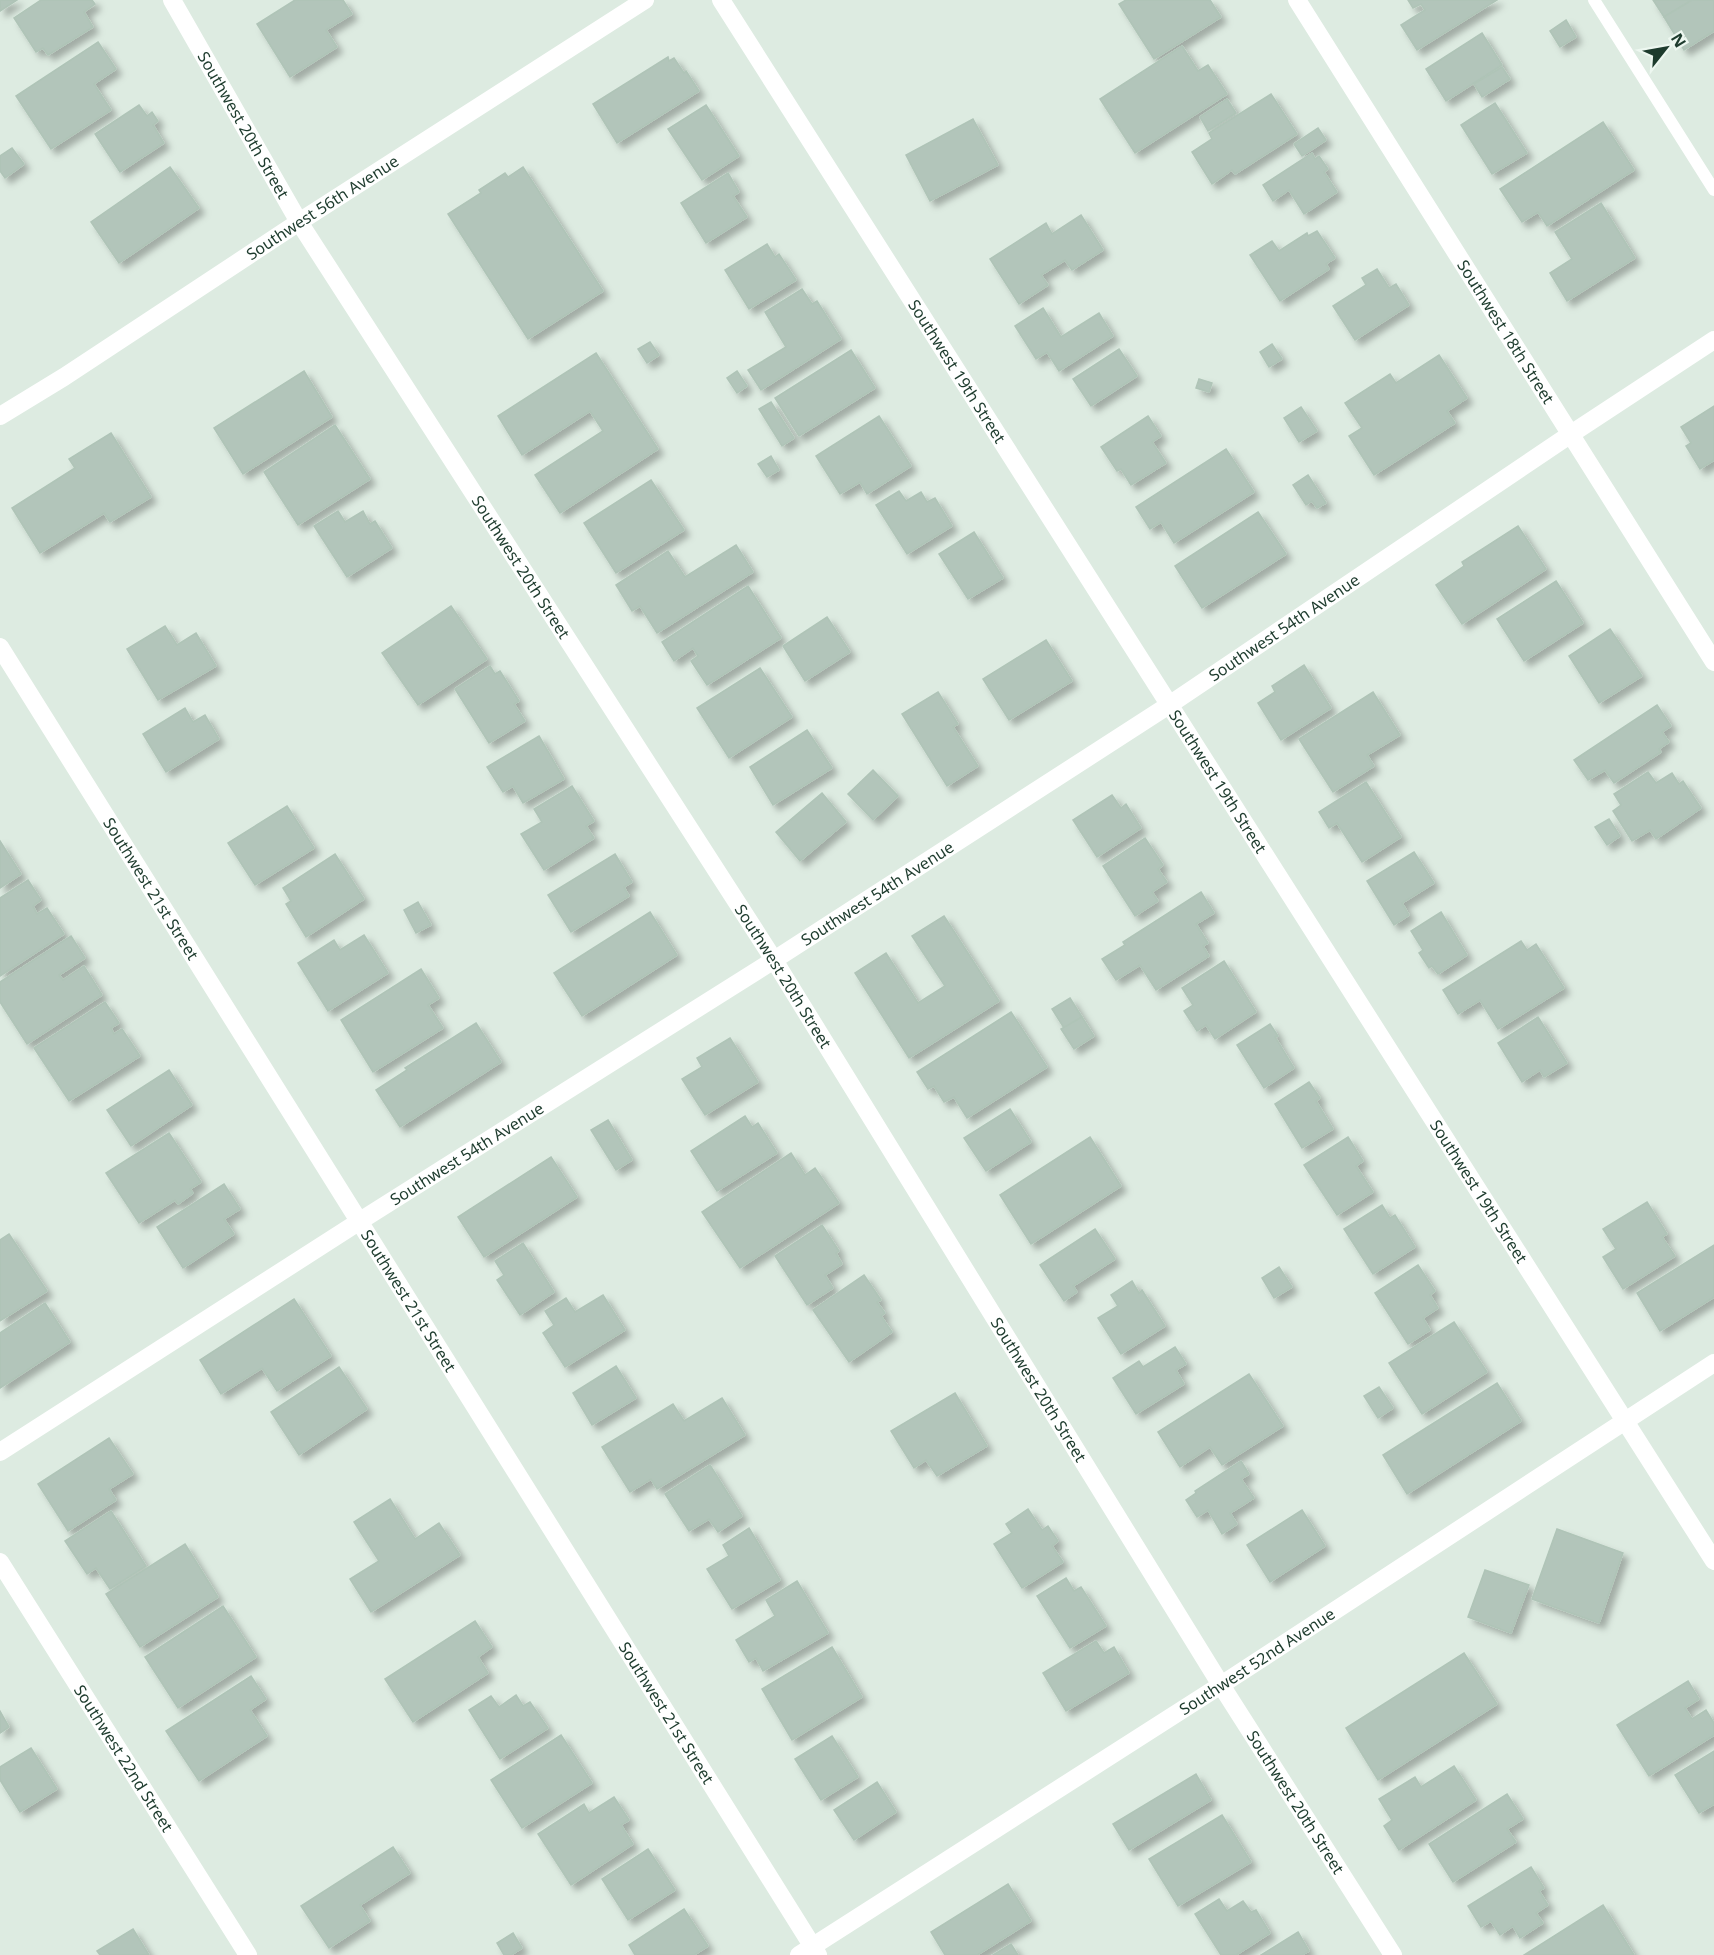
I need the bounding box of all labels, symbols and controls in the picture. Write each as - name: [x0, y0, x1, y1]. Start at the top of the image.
- north arrow: [1636, 18, 1696, 78]
- text: N: [1666, 29, 1692, 52]
- street label: Southwest 20th Street: [193, 47, 294, 203]
- street label: Southwest 56th Avenue: [242, 150, 403, 265]
- street label: Southwest 18th Street: [1452, 256, 1560, 408]
- street label: Southwest 19th Street: [903, 295, 1011, 447]
- street label: Southwest 20th Street: [467, 491, 575, 643]
- street label: Southwest 54th Avenue: [1204, 569, 1364, 686]
- street label: Southwest 19th Street: [1164, 705, 1272, 857]
- street label: Southwest 21st Street: [98, 813, 204, 964]
- street label: Southwest 54th Avenue: [797, 836, 958, 951]
- street label: Southwest 20th Street: [730, 900, 837, 1053]
- street label: Southwest 54th Avenue: [386, 1097, 548, 1210]
- street label: Southwest 19th Street: [1425, 1115, 1533, 1268]
- street label: Southwest 21st Street: [356, 1225, 462, 1376]
- street label: Southwest 20th Street: [986, 1313, 1092, 1466]
- street label: Southwest 52nd Avenue: [1175, 1603, 1339, 1720]
- street label: Southwest 21st Street: [614, 1637, 719, 1788]
- street label: Southwest 22nd Street: [69, 1680, 179, 1836]
- street label: Southwest 20th Street: [1242, 1726, 1350, 1878]

